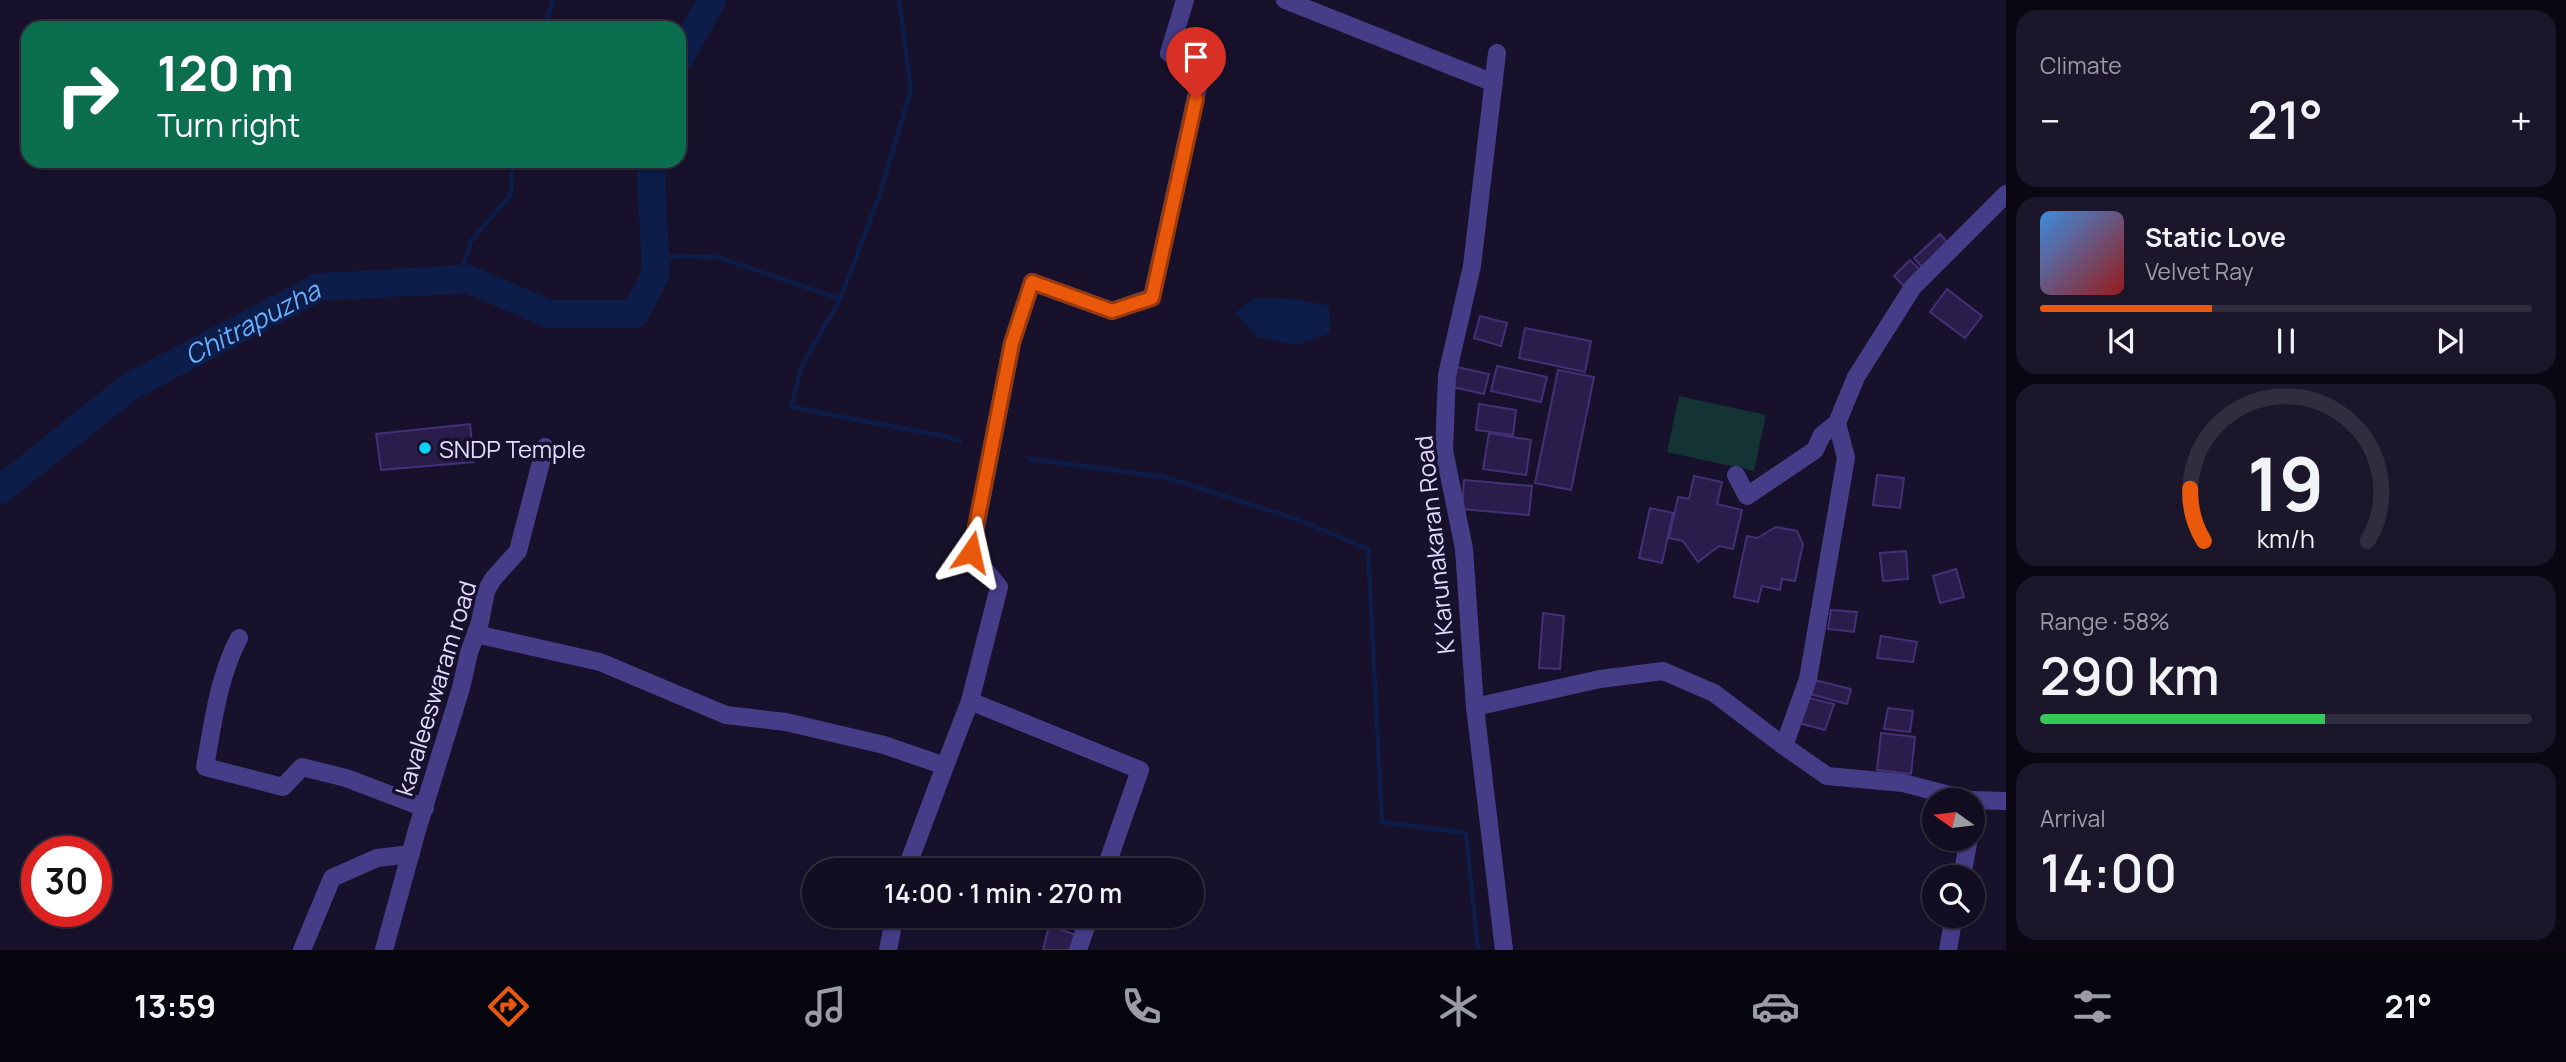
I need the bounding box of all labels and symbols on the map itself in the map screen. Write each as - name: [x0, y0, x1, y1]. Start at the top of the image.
- pin: [1166, 27, 1226, 99]
- water label: Chitrapuzha: [178, 271, 327, 373]
- place label: SNDP Temple: [439, 432, 586, 465]
- street label: K Karunakaran Road: [1406, 434, 1462, 656]
- marker: SNDP Temple: [417, 440, 433, 456]
- position arrow: [934, 515, 1008, 589]
- street label: kavaleeswaram road: [387, 576, 483, 800]
- north arrow: [1922, 788, 1984, 850]
- speed limit sign: 30: [21, 836, 112, 927]

